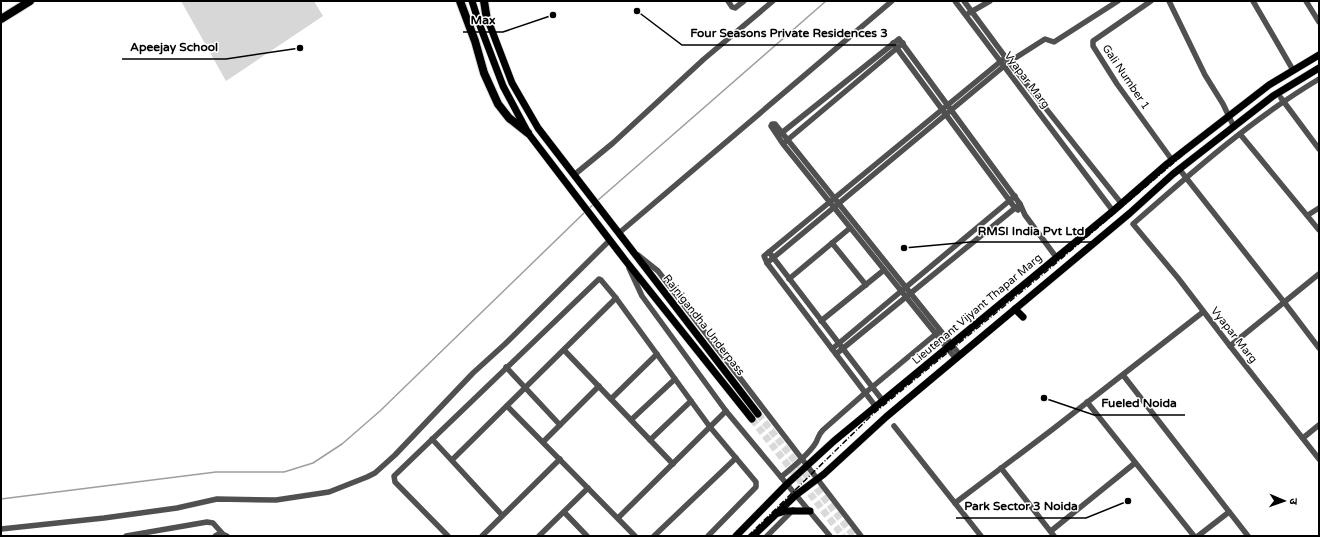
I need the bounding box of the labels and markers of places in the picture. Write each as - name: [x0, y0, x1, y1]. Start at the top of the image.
- callout: Max: [463, 8, 503, 32]
- callout: Four Seasons Private Residences 3: [682, 21, 896, 45]
- callout: Apeejay School: [122, 35, 226, 59]
- callout: RMSI India Pvt Ltd: [970, 218, 1092, 242]
- callout: Fueled Noida: [1094, 391, 1185, 415]
- callout: Park Sector 3 Noida: [956, 494, 1086, 518]

